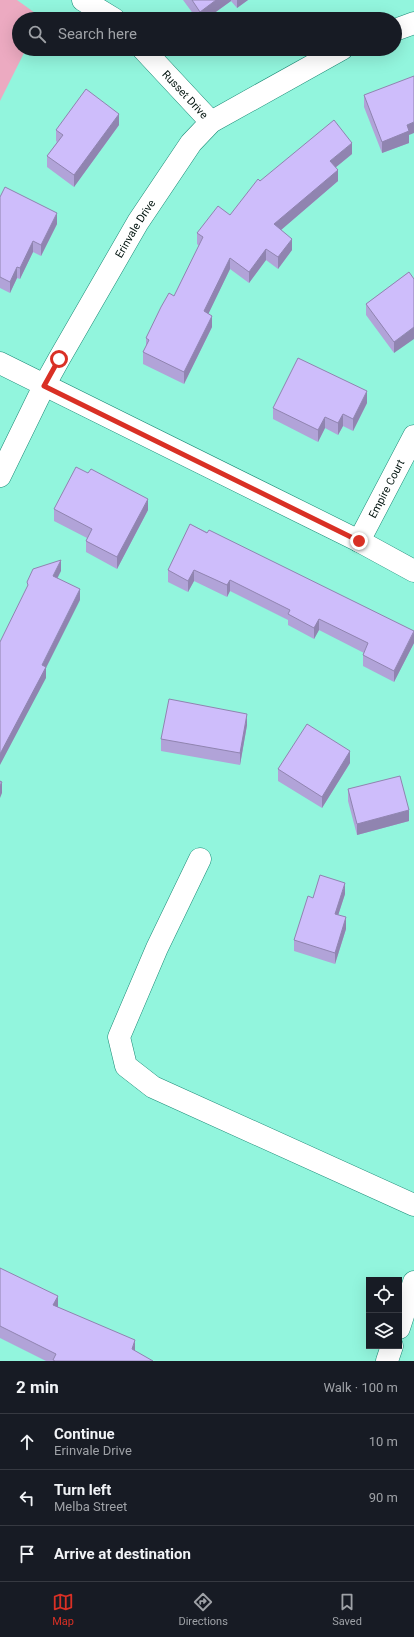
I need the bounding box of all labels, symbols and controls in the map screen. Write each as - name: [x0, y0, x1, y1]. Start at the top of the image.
- search box: [12, 12, 402, 56]
- icon: search: [26, 23, 48, 45]
- text: Search here: [58, 25, 137, 43]
- street label: Russet Drive: [160, 68, 211, 121]
- street label: Erinvale Drive: [112, 197, 158, 260]
- route start: [50, 350, 68, 368]
- street label: Empire Court: [366, 457, 407, 520]
- route end: [350, 532, 368, 550]
- map controls: [366, 1277, 402, 1349]
- button: locate: [366, 1277, 402, 1313]
- button: layers: [366, 1313, 402, 1349]
- text: 2 min: [16, 1377, 59, 1397]
- text: Walk · 100 m: [323, 1380, 398, 1395]
- text: Continue: [54, 1425, 115, 1443]
- icon: ahead: [16, 1431, 38, 1453]
- text: 10 m: [369, 1434, 398, 1449]
- text: Erinvale Drive: [54, 1443, 132, 1458]
- text: Turn left: [54, 1481, 111, 1499]
- icon: left: [16, 1487, 38, 1509]
- text: 90 m: [369, 1490, 398, 1505]
- text: Melba Street: [54, 1499, 127, 1514]
- icon: arrive: [16, 1543, 38, 1565]
- text: Arrive at destination: [54, 1545, 191, 1563]
- tab: Map: [52, 1591, 74, 1628]
- tab: Directions: [178, 1591, 228, 1628]
- tab: Saved: [332, 1591, 362, 1628]

